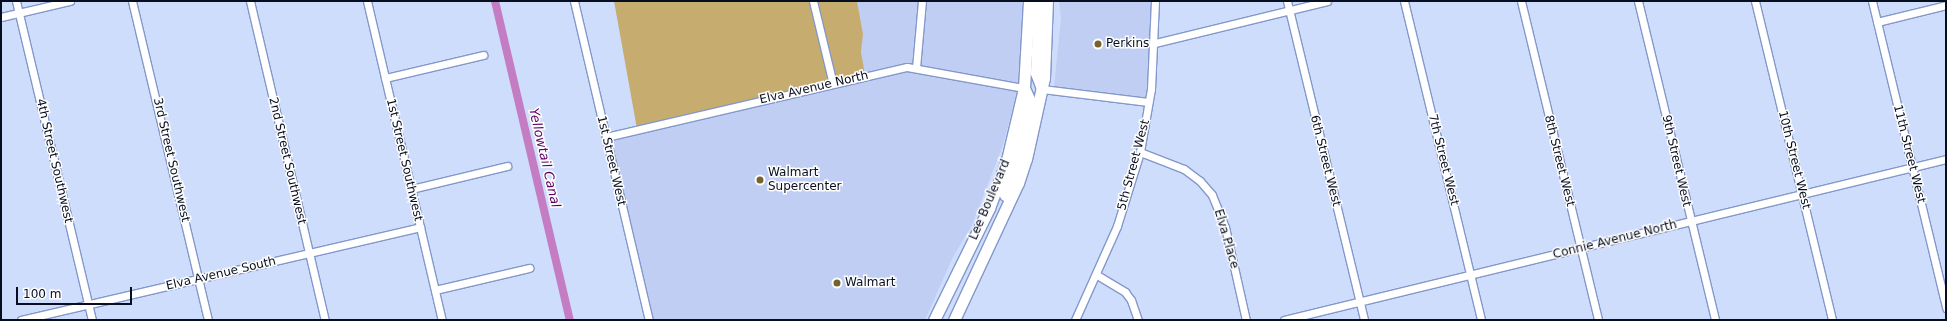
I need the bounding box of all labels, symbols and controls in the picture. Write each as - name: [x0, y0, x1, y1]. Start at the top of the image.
- place label: Perkins: [1106, 37, 1149, 51]
- marker: Perkins: [1093, 39, 1103, 49]
- street label: Elva Avenue North: [758, 68, 870, 108]
- street label: 3rd Street Southwest: [150, 96, 192, 224]
- street label: 2nd Street Southwest: [265, 96, 309, 226]
- street label: 4th Street Southwest: [33, 97, 75, 225]
- street label: 1st Street Southwest: [383, 97, 425, 223]
- street label: 11th Street West: [1890, 103, 1928, 205]
- water label: Yellowtail Canal: [525, 107, 563, 209]
- street label: 10th Street West: [1775, 109, 1813, 211]
- street label: 7th Street West: [1425, 113, 1461, 207]
- street label: 1st Street West: [594, 114, 628, 208]
- street label: 6th Street West: [1307, 114, 1343, 208]
- street label: 8th Street West: [1541, 114, 1577, 208]
- street label: 9th Street West: [1658, 114, 1694, 208]
- street label: 5th Street West: [1115, 118, 1153, 212]
- street label: Lee Boulevard: [967, 158, 1013, 242]
- place label: Walmart Supercenter: [768, 166, 842, 194]
- marker: Walmart Supercenter: [755, 175, 765, 185]
- street label: Elva Place: [1211, 208, 1241, 270]
- street label: Connie Avenue North: [1551, 218, 1679, 262]
- street label: Elva Avenue South: [165, 254, 277, 294]
- place label: Walmart: [845, 276, 895, 290]
- marker: Walmart: [832, 278, 842, 288]
- scale bar: [18, 279, 134, 305]
- text: 100 m: [23, 287, 61, 301]

